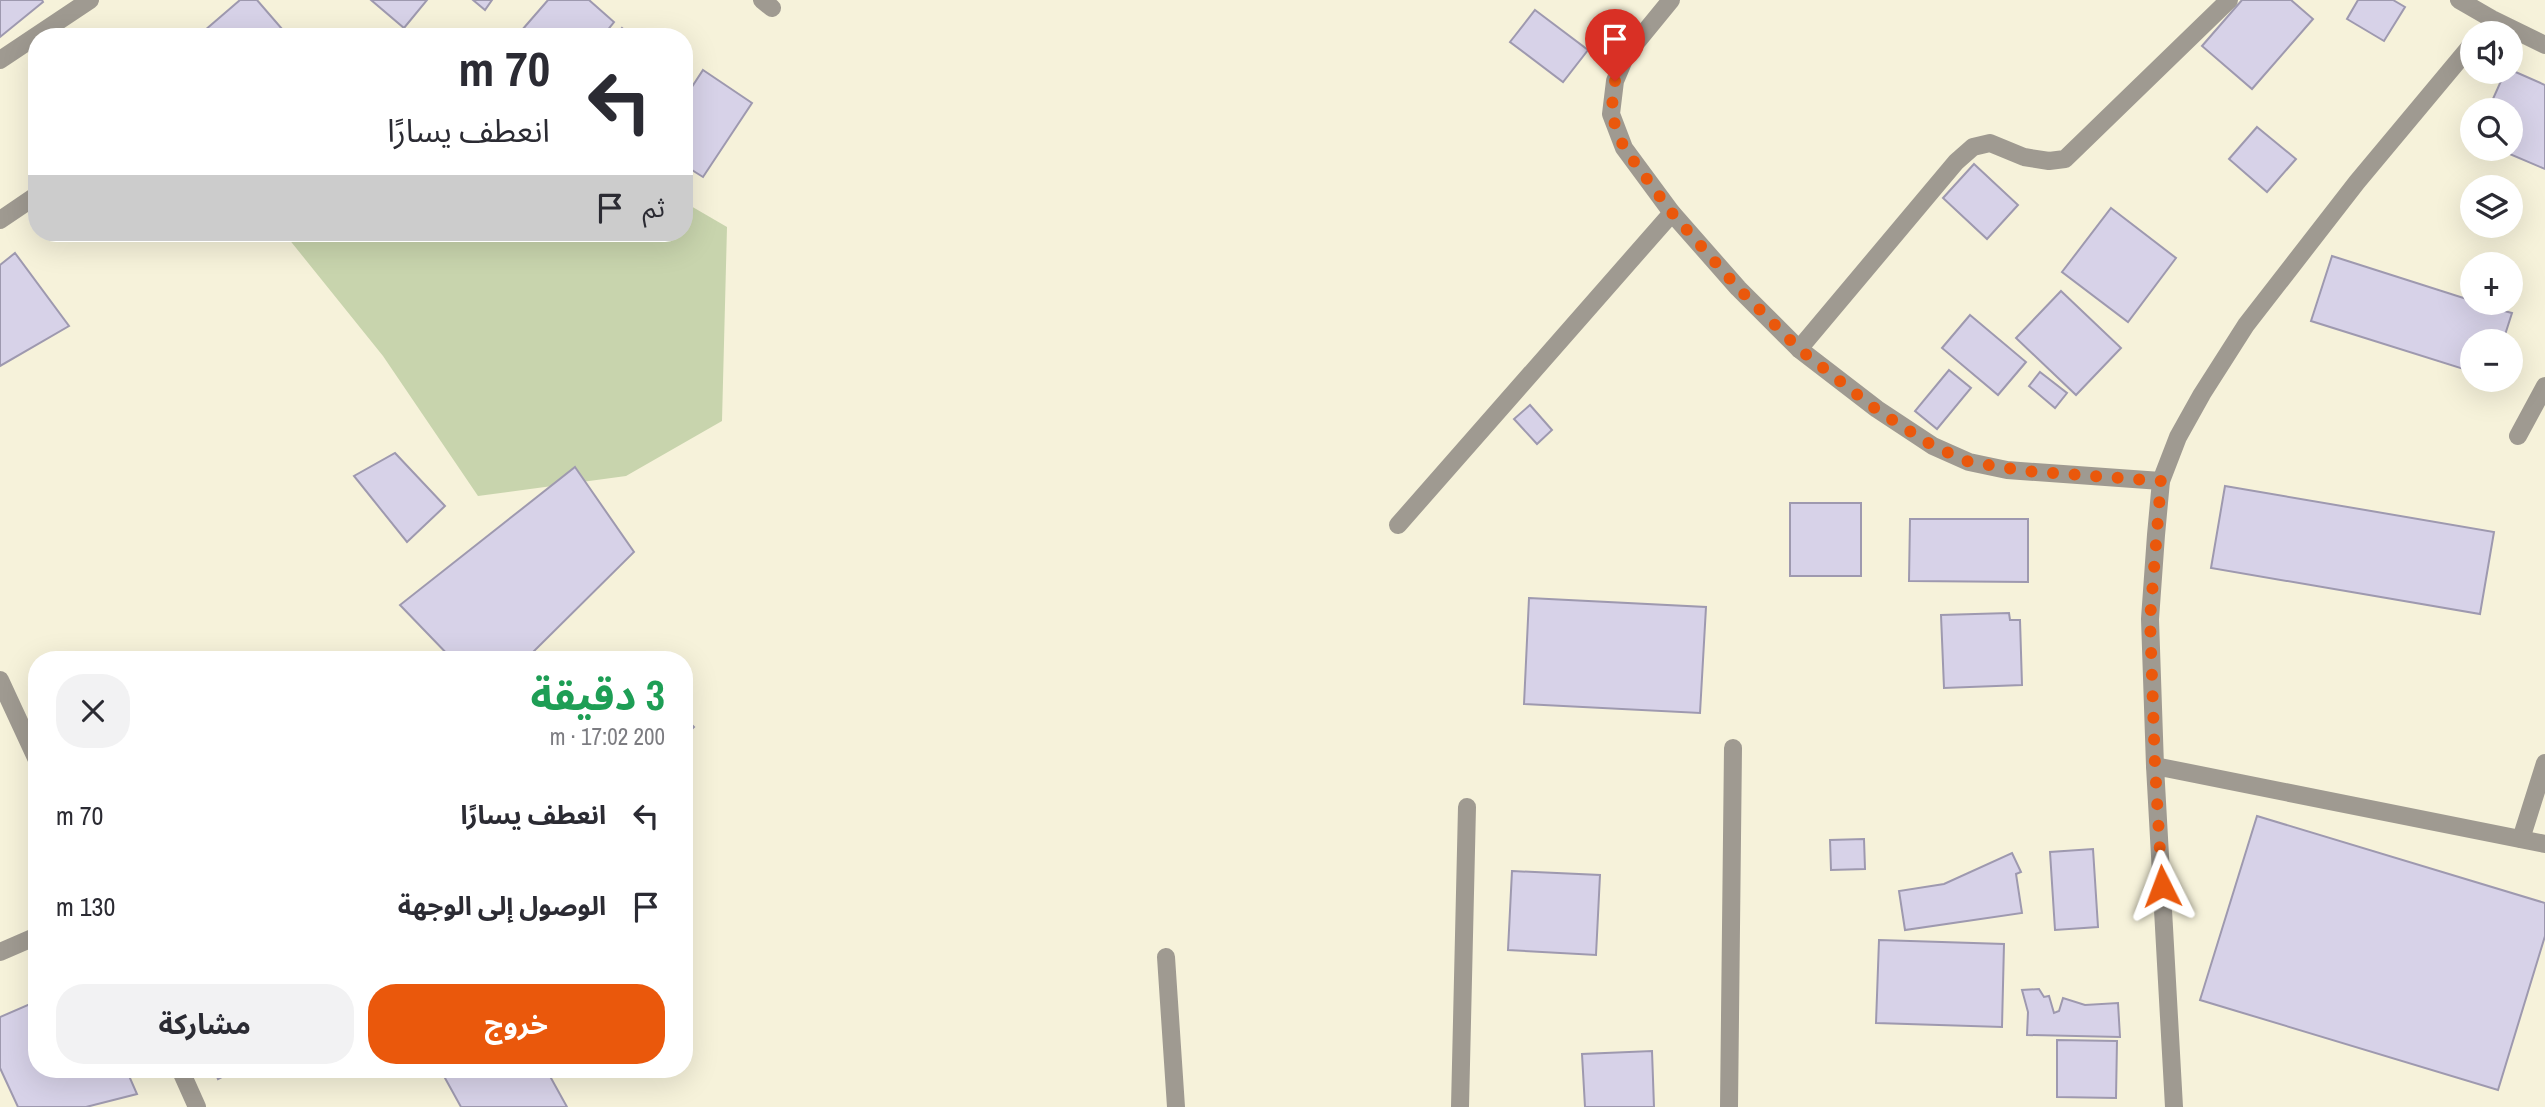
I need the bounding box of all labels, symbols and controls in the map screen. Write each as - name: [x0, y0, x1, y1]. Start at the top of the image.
- pin: [1585, 9, 1645, 81]
- icon: arrive: [1596, 20, 1634, 58]
- map controls: [2460, 21, 2523, 392]
- button: sound: [2460, 21, 2523, 84]
- text: 70 m: [458, 35, 550, 101]
- icon: left: [574, 56, 665, 147]
- button: search: [2460, 98, 2523, 161]
- text: انعطف يسارًا: [387, 109, 550, 152]
- button: layers: [2460, 175, 2523, 238]
- icon: arrive: [591, 189, 629, 227]
- text: ثم: [643, 190, 665, 225]
- button: +: [2460, 252, 2523, 315]
- button: −: [2460, 329, 2523, 392]
- text: 3 دقيقة: [531, 667, 665, 723]
- button: close: [56, 674, 130, 748]
- text: 200 m · 17:02: [550, 721, 665, 752]
- text: انعطف يسارًا: [460, 797, 606, 832]
- icon: left: [627, 797, 665, 835]
- text: 70 m: [56, 798, 103, 833]
- position arrow: [2125, 849, 2199, 923]
- text: الوصول إلى الوجهة: [398, 888, 606, 923]
- icon: arrive: [627, 888, 665, 926]
- text: 130 m: [56, 889, 115, 924]
- button: مشاركة: [56, 984, 354, 1064]
- button: خروج: [368, 984, 665, 1064]

